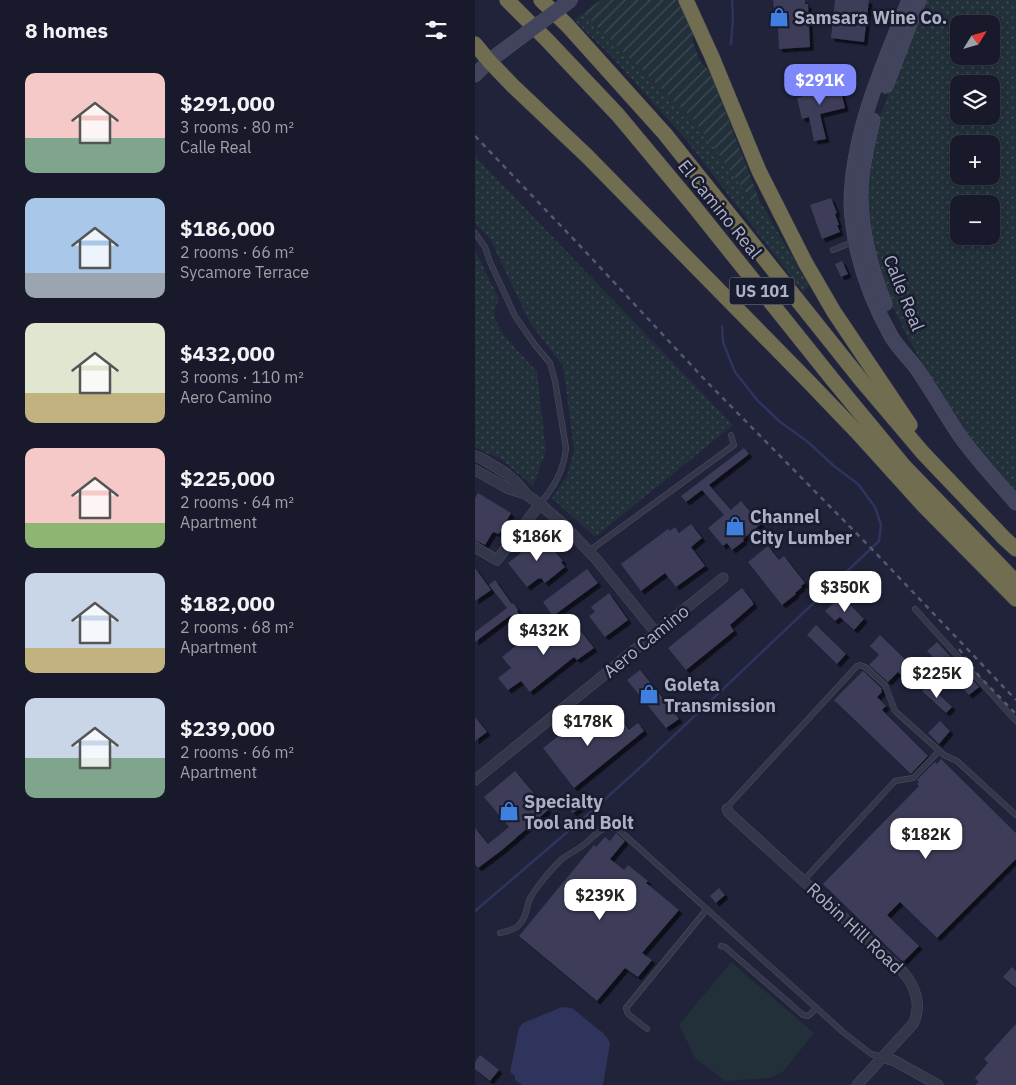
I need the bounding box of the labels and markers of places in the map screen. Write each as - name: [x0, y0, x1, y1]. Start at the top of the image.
- shop icon: Samsara Wine Co.: [768, 6, 790, 28]
- place label: Samsara Wine Co.: [794, 6, 947, 29]
- pin: $291K: [785, 64, 855, 106]
- place label: Channel City Lumber: [750, 505, 852, 549]
- shop icon: Channel City Lumber: [724, 515, 746, 537]
- pin: $186K: [502, 520, 572, 562]
- pin: $350K: [810, 570, 880, 613]
- pin: $432K: [509, 614, 579, 656]
- pin: $225K: [902, 656, 972, 699]
- place label: Goleta Transmission: [664, 673, 776, 717]
- shop icon: Goleta Transmission: [638, 683, 660, 705]
- pin: $178K: [553, 704, 623, 747]
- place label: Specialty Tool and Bolt: [524, 790, 634, 834]
- shop icon: Specialty Tool and Bolt: [498, 800, 520, 822]
- pin: $182K: [891, 818, 961, 860]
- pin: $239K: [565, 878, 635, 921]

